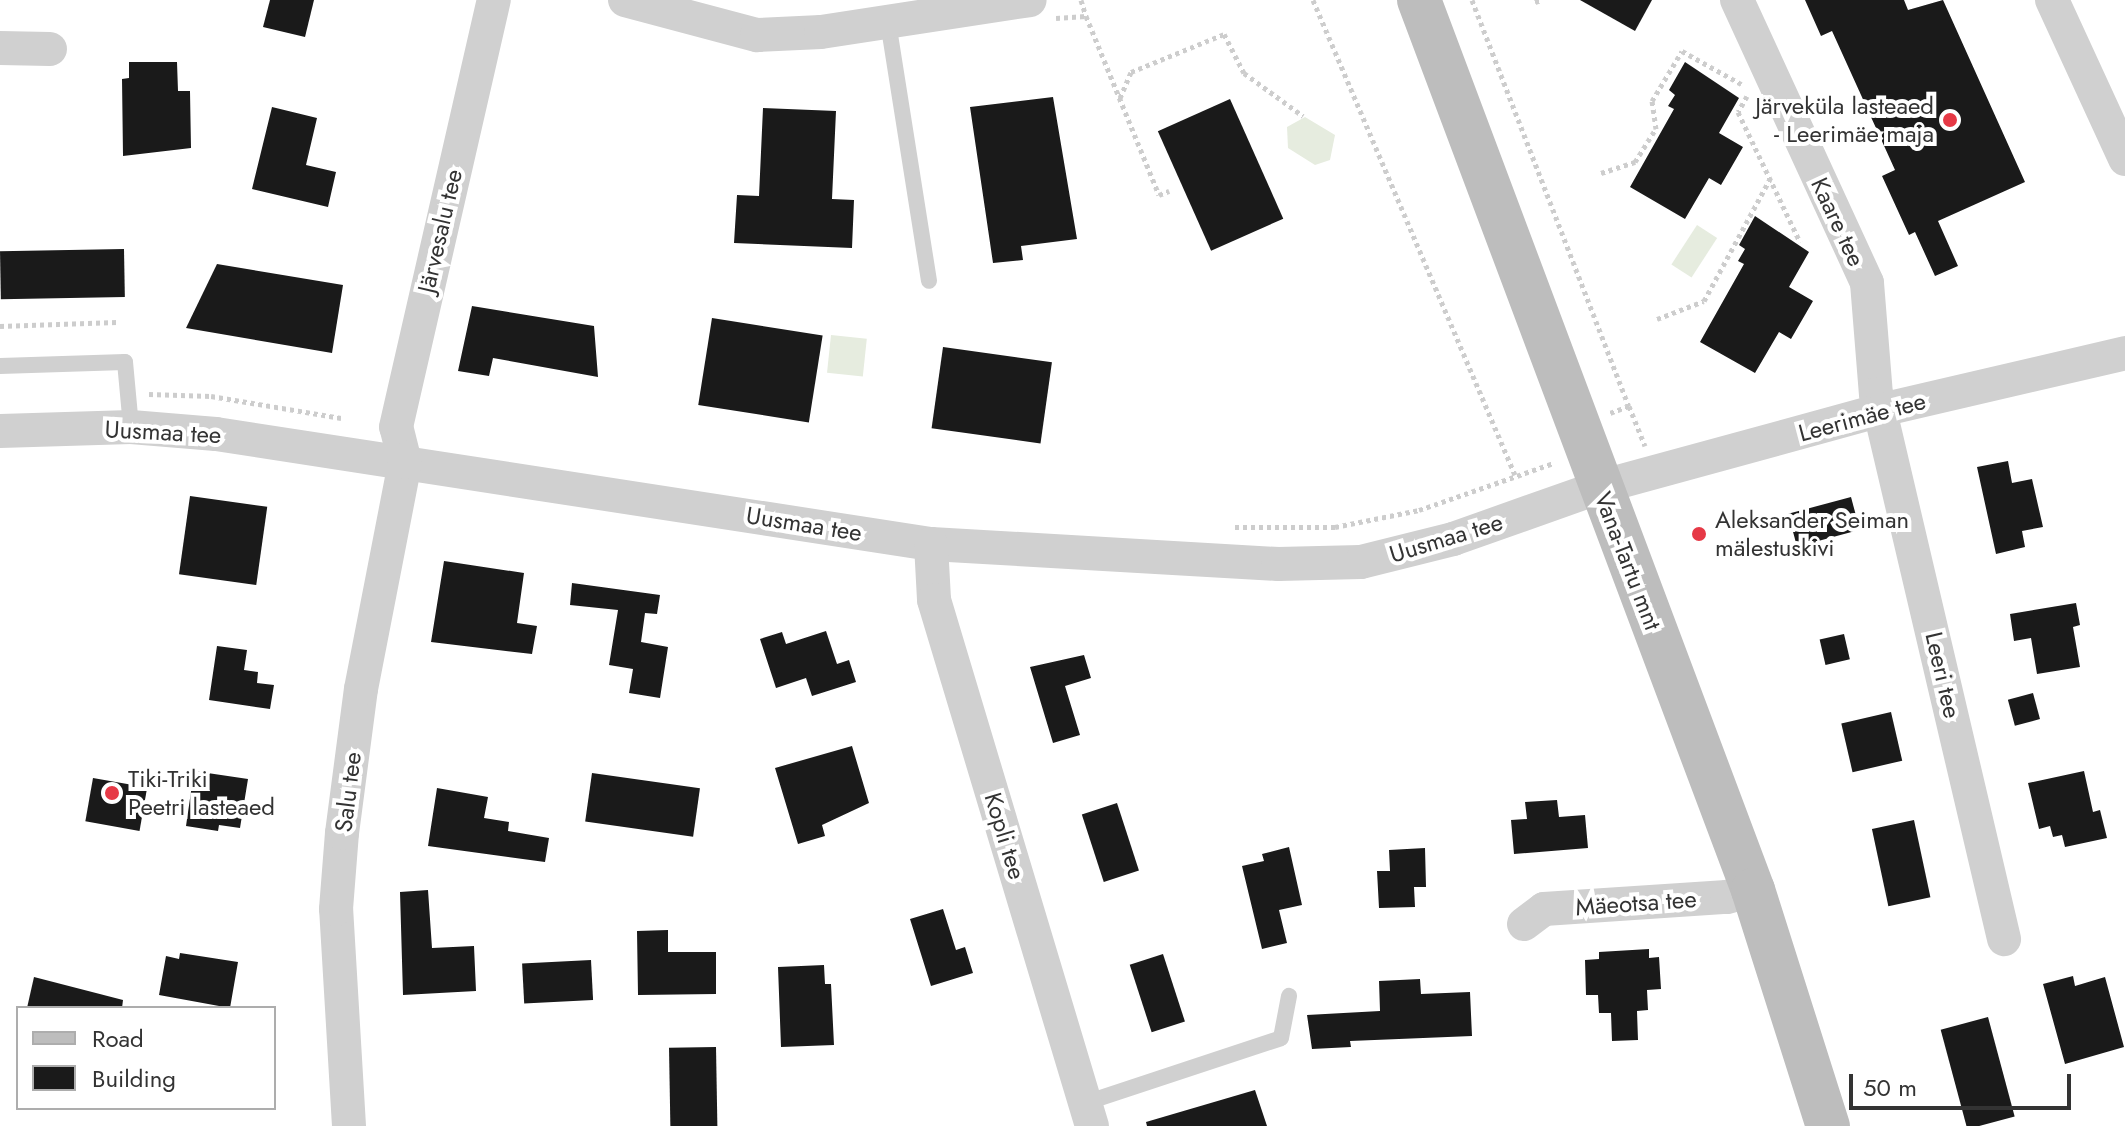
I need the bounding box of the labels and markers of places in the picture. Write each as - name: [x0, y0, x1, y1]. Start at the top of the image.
- place label: Järveküla lasteaed - Leerimäe maja: [1755, 92, 1934, 148]
- marker: Järveküla lasteaed - Leerimäe maja: [1941, 111, 1959, 129]
- place label: Aleksander Seiman mälestuskivi: [1715, 506, 1909, 562]
- marker: Aleksander Seiman mälestuskivi: [1690, 525, 1708, 543]
- place label: Tiki-Triki Peetri lasteaed: [128, 765, 275, 821]
- marker: Tiki-Triki Peetri lasteaed: [103, 784, 121, 802]

